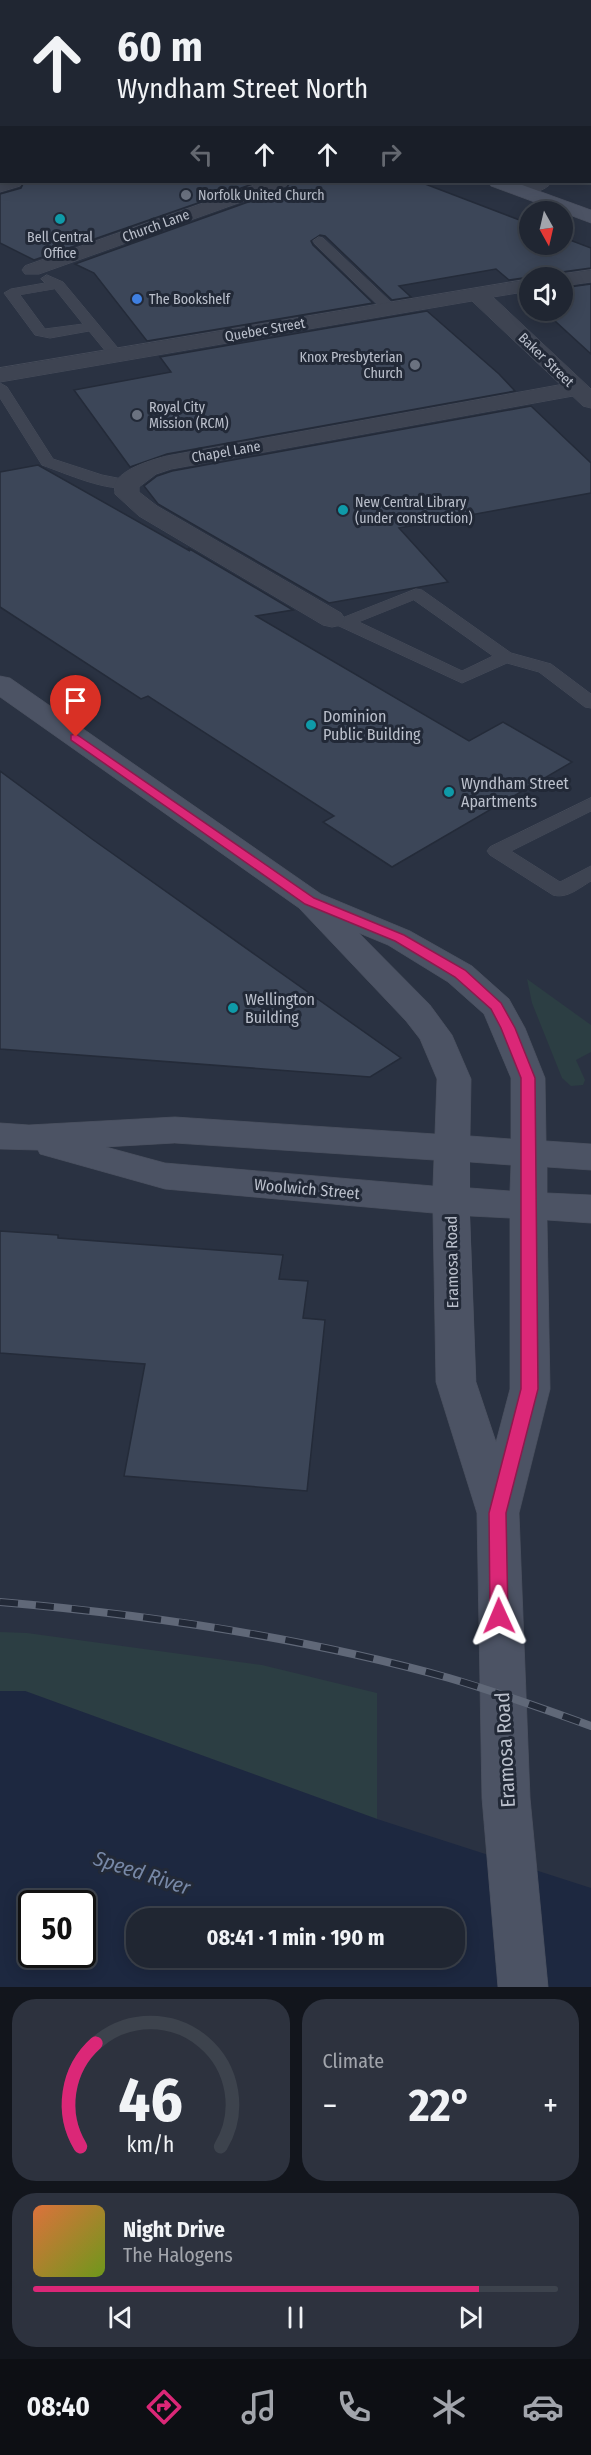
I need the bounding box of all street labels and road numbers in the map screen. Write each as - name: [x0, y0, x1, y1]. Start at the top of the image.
- street label: Church Lane: [120, 206, 192, 246]
- street label: Quebec Street: [224, 315, 307, 345]
- street label: Baker Street: [515, 329, 578, 391]
- street label: Chapel Lane: [190, 438, 262, 466]
- street label: Woolwich Street: [253, 1175, 361, 1203]
- street label: Eramosa Road: [442, 1216, 462, 1308]
- street label: Eramosa Road: [490, 1692, 520, 1808]

